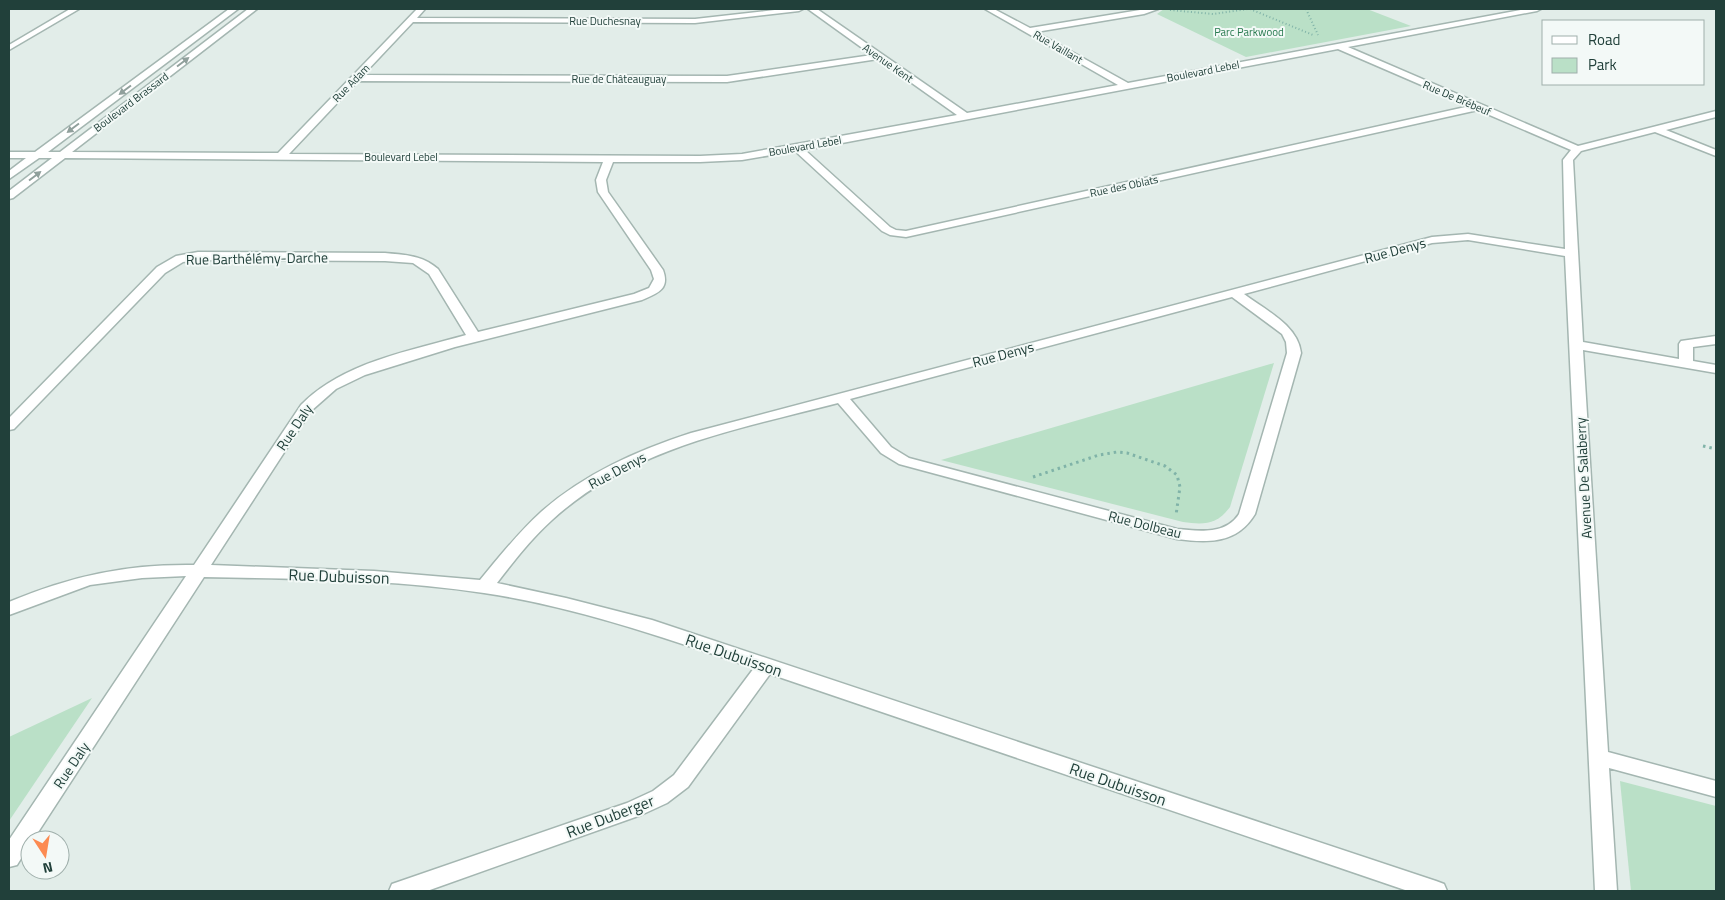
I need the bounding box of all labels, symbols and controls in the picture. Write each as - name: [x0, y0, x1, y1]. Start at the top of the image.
- street label: Rue Duchesnay: [569, 13, 641, 29]
- legend: [1542, 20, 1705, 85]
- park label: Parc Parkwood: [1214, 24, 1284, 40]
- street label: Rue Vaillant: [1030, 26, 1086, 68]
- text: Road: [1588, 28, 1620, 51]
- street label: Avenue Kent: [860, 40, 917, 86]
- text: Park: [1588, 53, 1617, 76]
- street label: Boulevard Lebel: [1165, 56, 1241, 86]
- one-way arrow: [176, 57, 189, 68]
- street label: Rue Adam: [329, 60, 373, 106]
- street label: Boulevard Brassard: [90, 68, 172, 136]
- street label: Rue de Châteauguay: [572, 71, 667, 87]
- street label: Rue De Brébeuf: [1421, 76, 1494, 120]
- one-way arrow: [118, 85, 132, 95]
- one-way arrow: [67, 123, 80, 134]
- street label: Boulevard Lebel: [767, 132, 843, 160]
- street label: Boulevard Lebel: [364, 149, 438, 165]
- one-way arrow: [28, 171, 42, 181]
- street label: Rue des Oblats: [1088, 171, 1160, 201]
- street label: Rue Denys: [1362, 232, 1428, 268]
- street label: Rue Barthélémy-Darche: [186, 246, 328, 270]
- street label: Rue Denys: [970, 336, 1036, 372]
- street label: Rue Daly: [271, 399, 317, 455]
- street label: Avenue De Salaberry: [1569, 416, 1597, 539]
- street label: Rue Denys: [584, 446, 650, 494]
- street label: Rue Dolbeau: [1106, 505, 1184, 543]
- street label: Rue Dubuisson: [288, 562, 390, 590]
- street label: Rue Dubuisson: [682, 627, 786, 683]
- street label: Rue Daly: [48, 737, 94, 793]
- street label: Rue Dubuisson: [1066, 756, 1170, 812]
- street label: Rue Duberger: [563, 788, 658, 844]
- north arrow: [20, 830, 70, 880]
- text: N: [41, 857, 55, 879]

